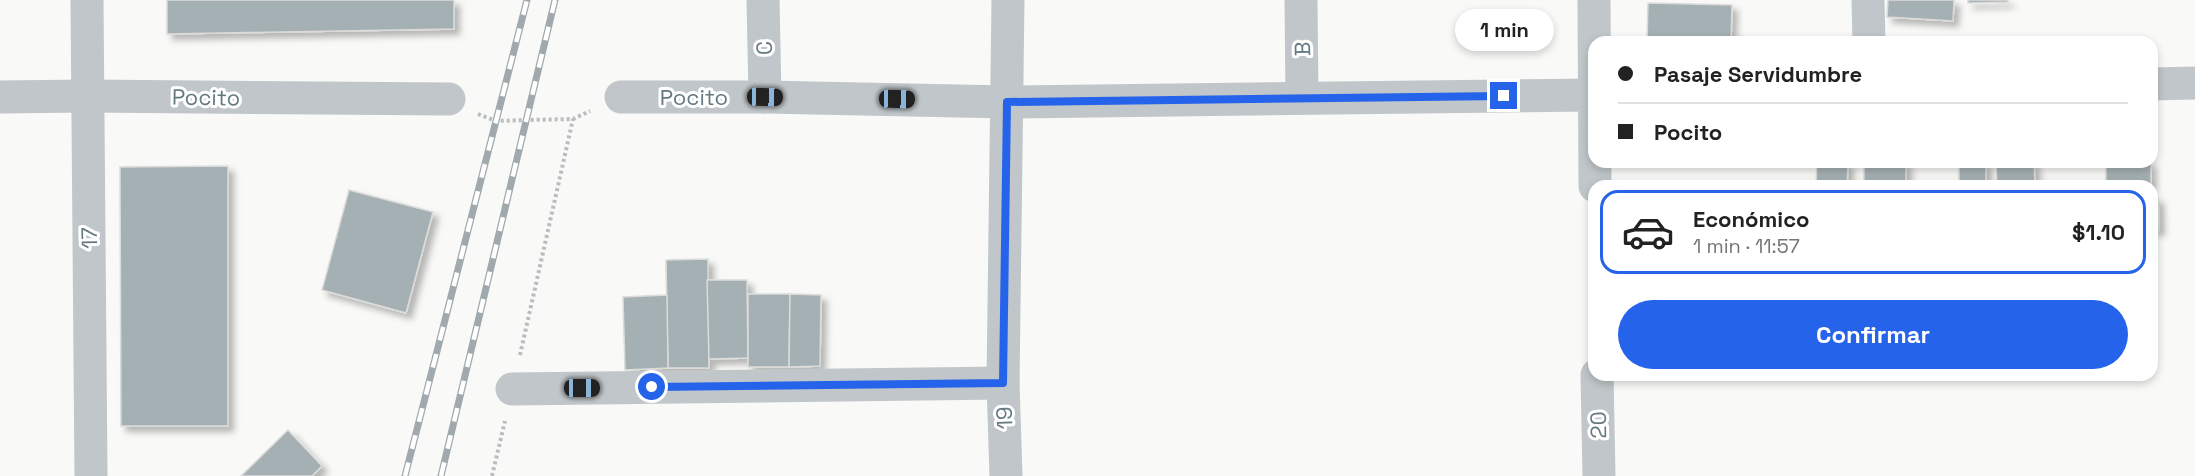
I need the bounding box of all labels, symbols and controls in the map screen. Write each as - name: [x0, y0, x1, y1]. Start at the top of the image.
- callout: 1 min: [1454, 9, 1553, 51]
- text: 1 min: [1480, 17, 1529, 43]
- street label: C: [750, 41, 778, 55]
- street label: B: [1288, 41, 1316, 57]
- text: Pasaje Servidumbre: [1654, 60, 1862, 88]
- street label: Pocito: [172, 82, 240, 112]
- route end: [1490, 82, 1517, 109]
- street label: Pocito: [660, 83, 728, 111]
- car: [747, 88, 783, 106]
- car: [879, 90, 915, 108]
- text: Pocito: [1654, 118, 1722, 146]
- icon: car: [1621, 205, 1675, 259]
- text: Económico: [1693, 205, 1810, 233]
- text: $1.10: [2072, 218, 2125, 246]
- street label: 17: [75, 227, 103, 249]
- text: 1 min · 11:57: [1693, 233, 1800, 259]
- button: Confirmar: [1618, 300, 2128, 369]
- route start: [638, 373, 665, 400]
- car: [564, 379, 600, 397]
- street label: 19: [990, 406, 1018, 430]
- street label: 20: [1584, 411, 1612, 439]

